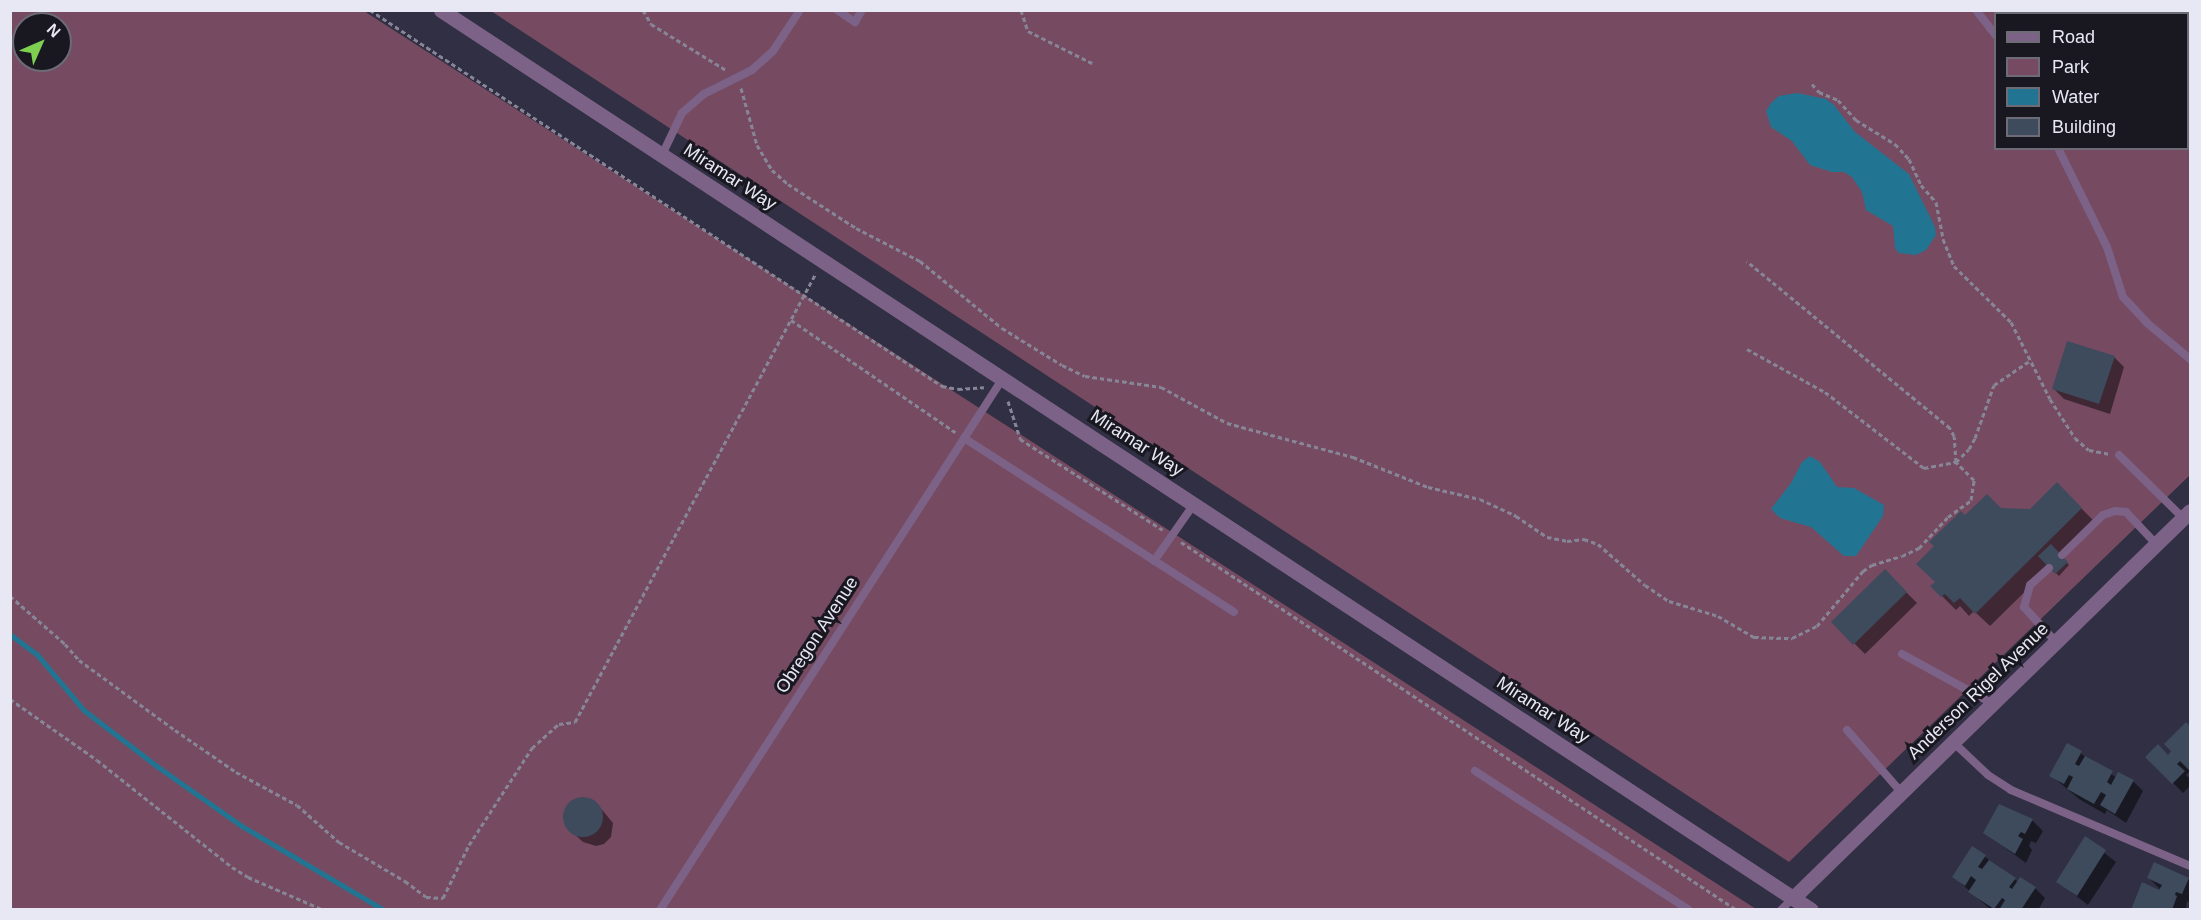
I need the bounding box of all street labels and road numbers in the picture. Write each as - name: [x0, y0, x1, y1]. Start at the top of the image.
- street label: Miramar Way: [680, 139, 780, 215]
- street label: Miramar Way: [1087, 405, 1187, 481]
- street label: Obregon Avenue: [771, 572, 863, 698]
- street label: Anderson Rigel Avenue: [1903, 618, 2053, 764]
- street label: Miramar Way: [1493, 672, 1593, 748]

